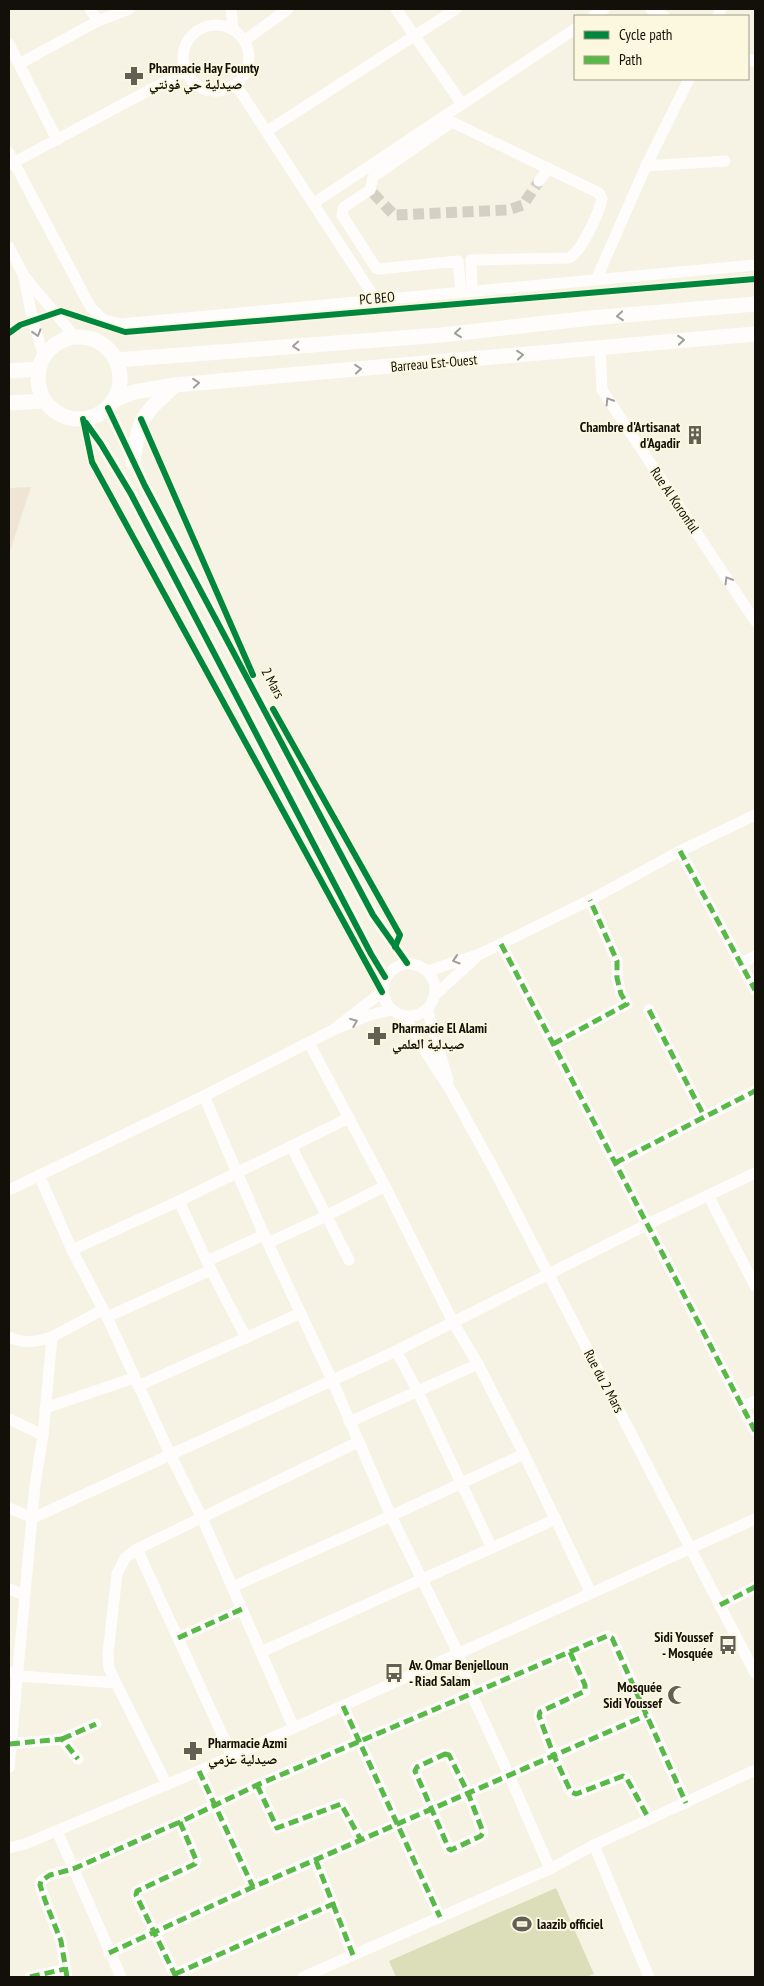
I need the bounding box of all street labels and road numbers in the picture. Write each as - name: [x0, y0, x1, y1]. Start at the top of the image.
- street label: PC BEO: [359, 287, 396, 309]
- street label: Barreau Est-Ouest: [390, 350, 478, 376]
- street label: Rue Al Koronful: [646, 464, 704, 537]
- street label: 2 Mars: [257, 664, 289, 702]
- street label: Rue du 2 Mars: [580, 1346, 628, 1416]

